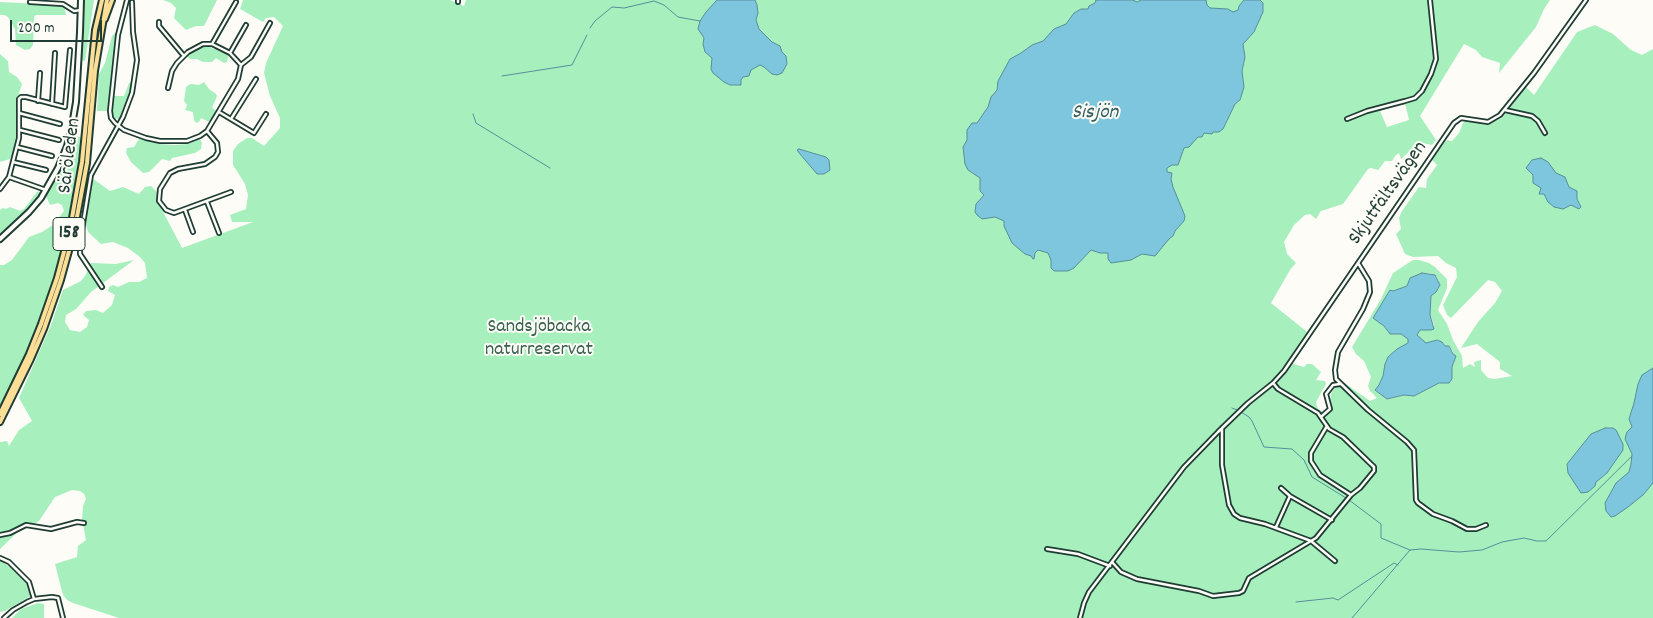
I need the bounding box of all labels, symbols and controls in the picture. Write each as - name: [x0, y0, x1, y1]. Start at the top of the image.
- scale bar: [12, 10, 105, 42]
- text: 200 m: [18, 18, 55, 40]
- water label: Sisjön: [1072, 101, 1118, 127]
- street label: Säröleden: [54, 117, 88, 195]
- street label: Skjutfältsvägen: [1344, 138, 1434, 250]
- road number: 158: [53, 218, 85, 250]
- park label: Sandsjöbacka naturreservat: [485, 316, 593, 363]

